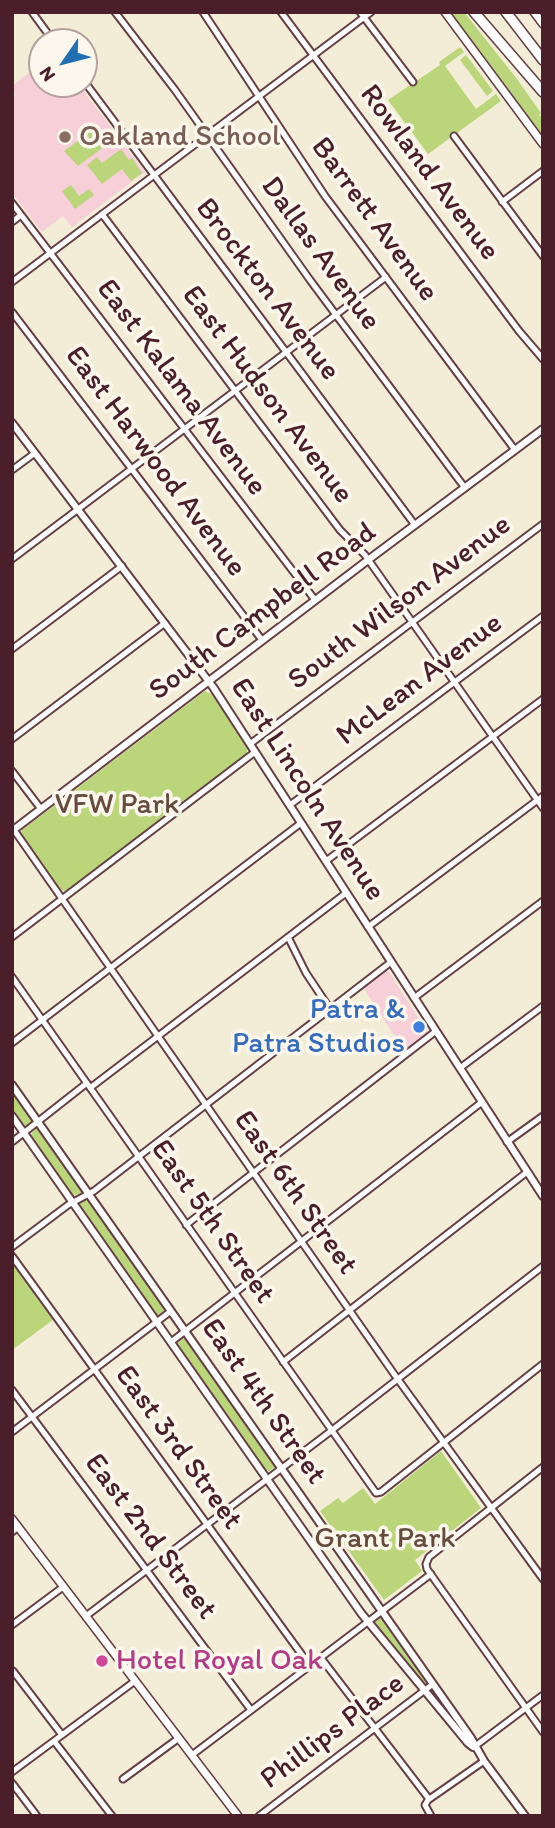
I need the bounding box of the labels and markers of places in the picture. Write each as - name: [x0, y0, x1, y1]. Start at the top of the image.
- place label: Oakland School: [79, 119, 281, 155]
- marker: Oakland School: [57, 129, 73, 145]
- place label: Patra & Patra Studios: [232, 992, 405, 1062]
- marker: Patra & Patra Studios: [411, 1019, 427, 1035]
- place label: Hotel Royal Oak: [116, 1643, 323, 1679]
- marker: Hotel Royal Oak: [94, 1653, 110, 1669]

